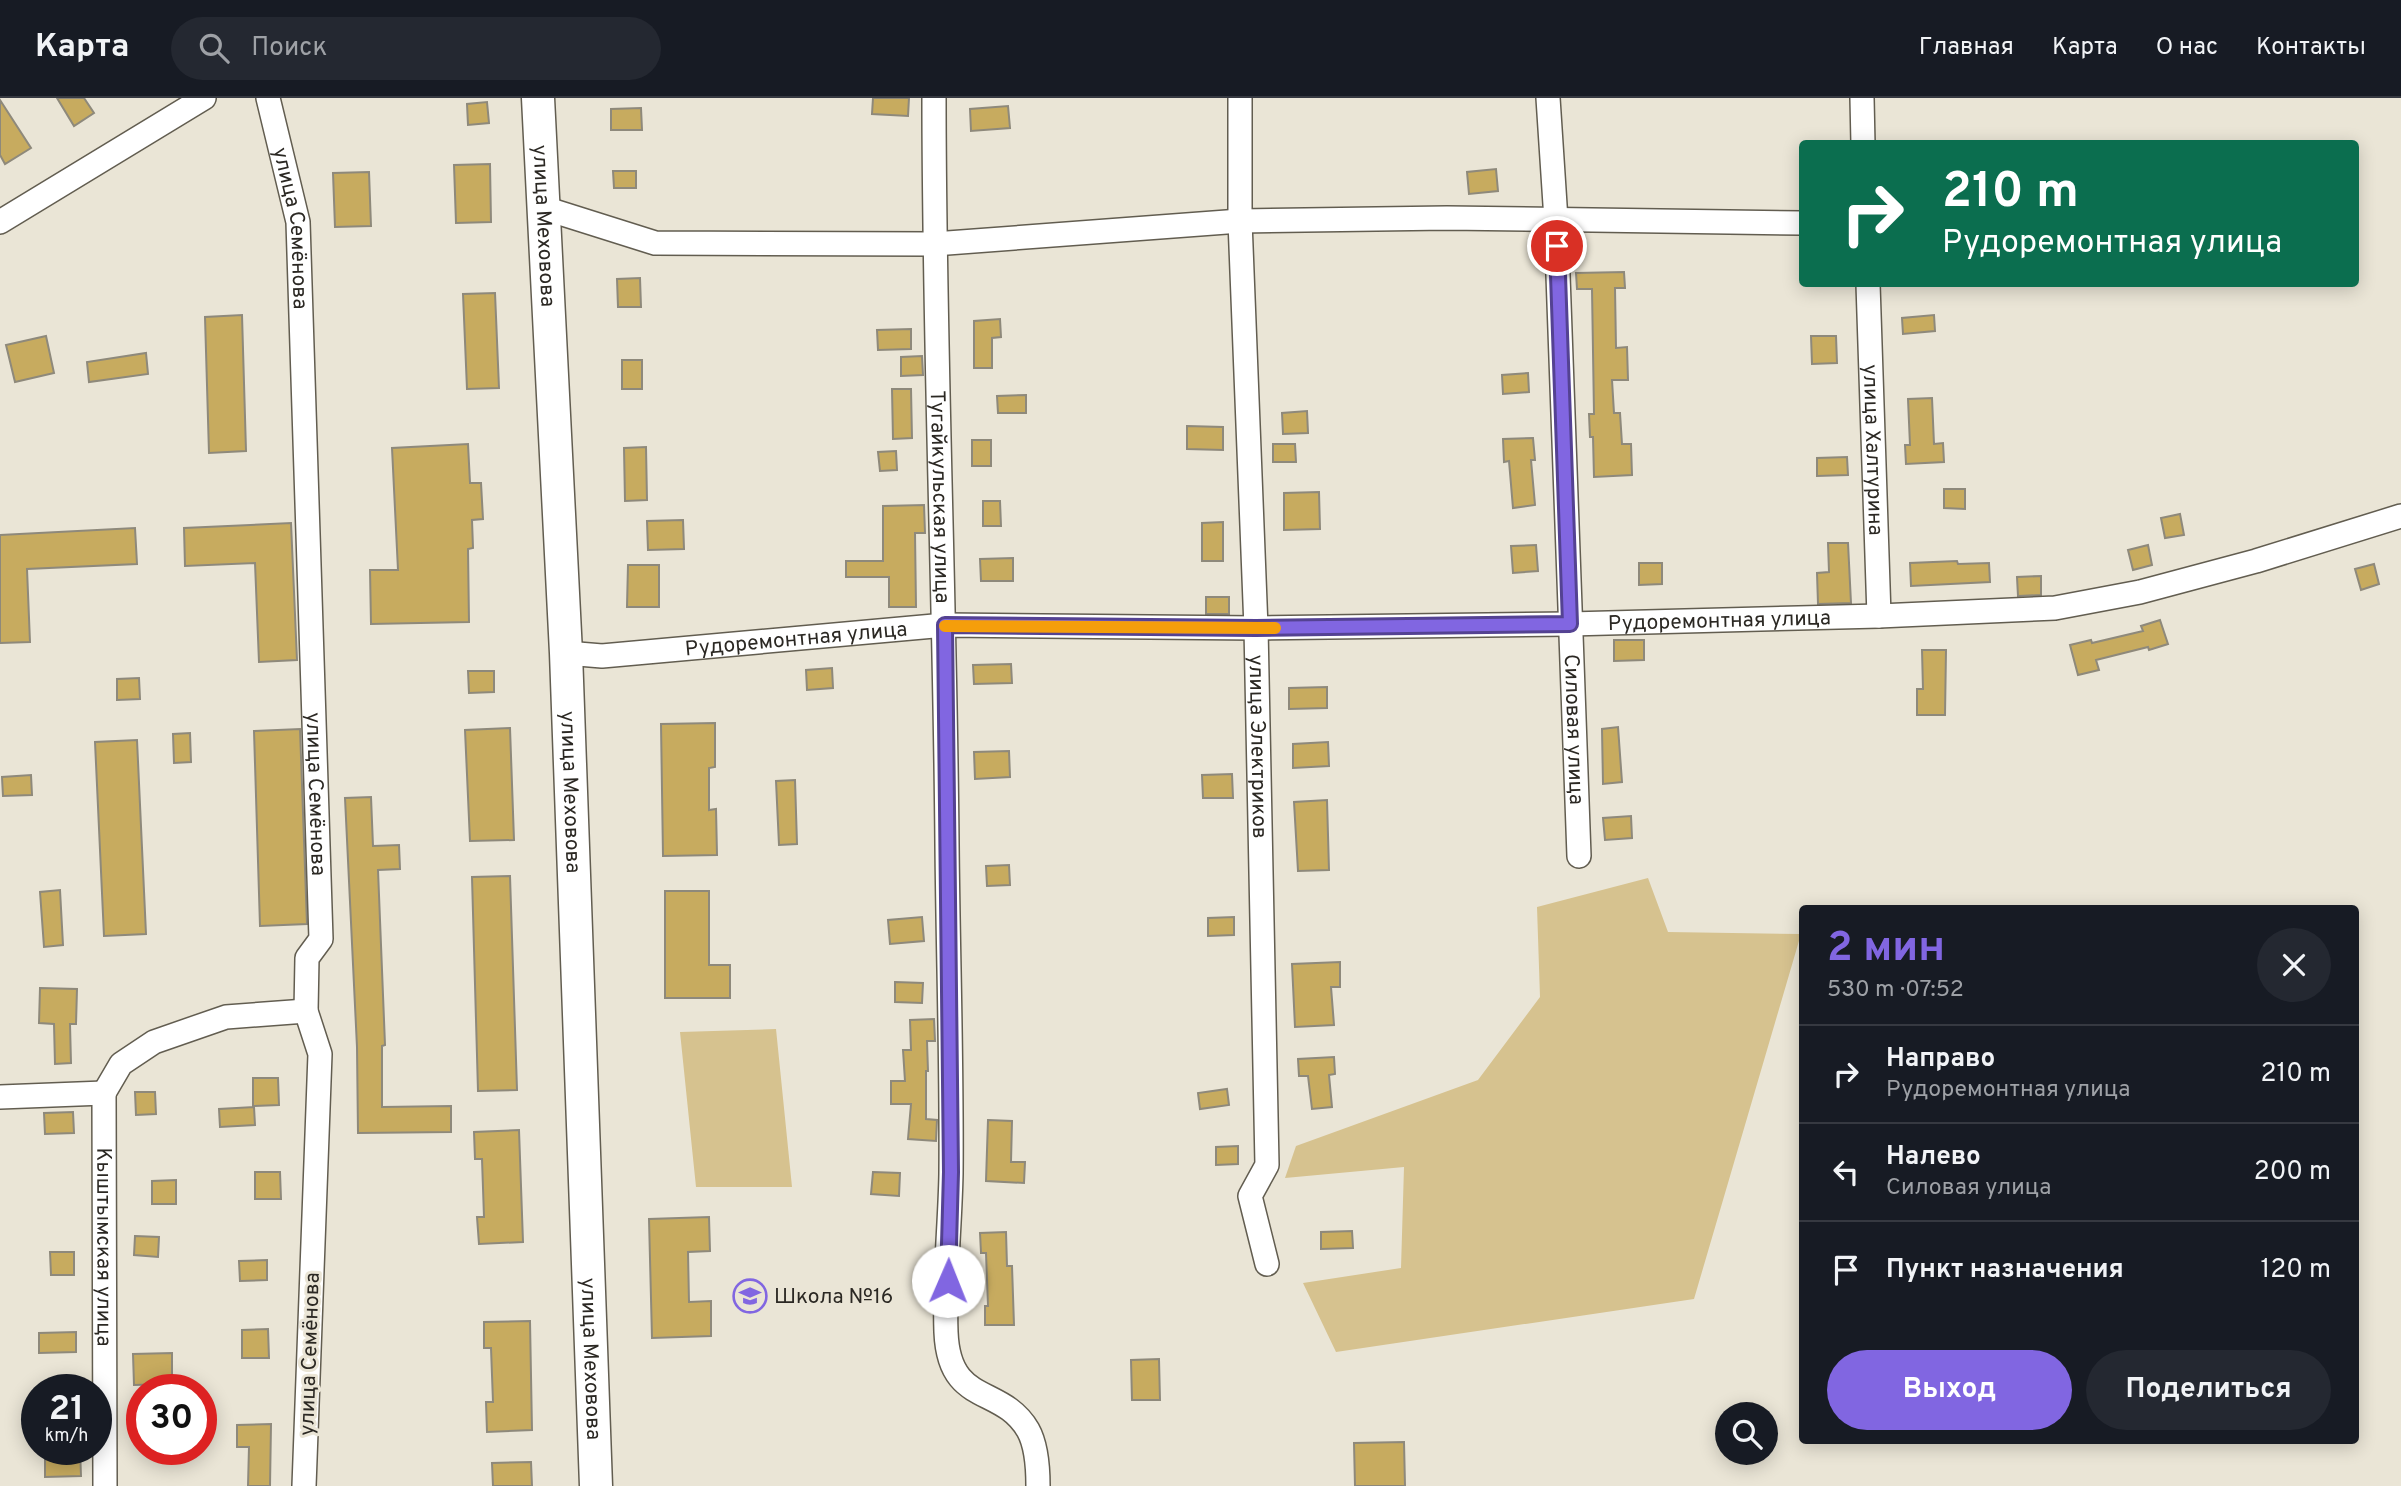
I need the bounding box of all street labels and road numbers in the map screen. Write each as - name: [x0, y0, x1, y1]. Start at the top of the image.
- street label: улица Меховова: [525, 144, 561, 308]
- street label: улица Семёнова: [265, 145, 313, 310]
- street label: улица Халтурина: [1856, 364, 1888, 536]
- street label: Тугайкульская улица: [923, 390, 955, 604]
- street label: Рудоремонтная улица: [1608, 605, 1831, 638]
- street label: Рудоремонтная улица: [684, 616, 909, 663]
- street label: Силовая улица: [1557, 653, 1589, 805]
- street label: улица Электриков: [1242, 654, 1272, 839]
- street label: улица Меховова: [553, 711, 586, 874]
- street label: улица Семёнова: [299, 712, 331, 876]
- street label: Кыштымская улица: [89, 1148, 117, 1346]
- street label: улица Семёнова: [294, 1272, 327, 1436]
- street label: улица Меховова: [574, 1277, 606, 1441]

